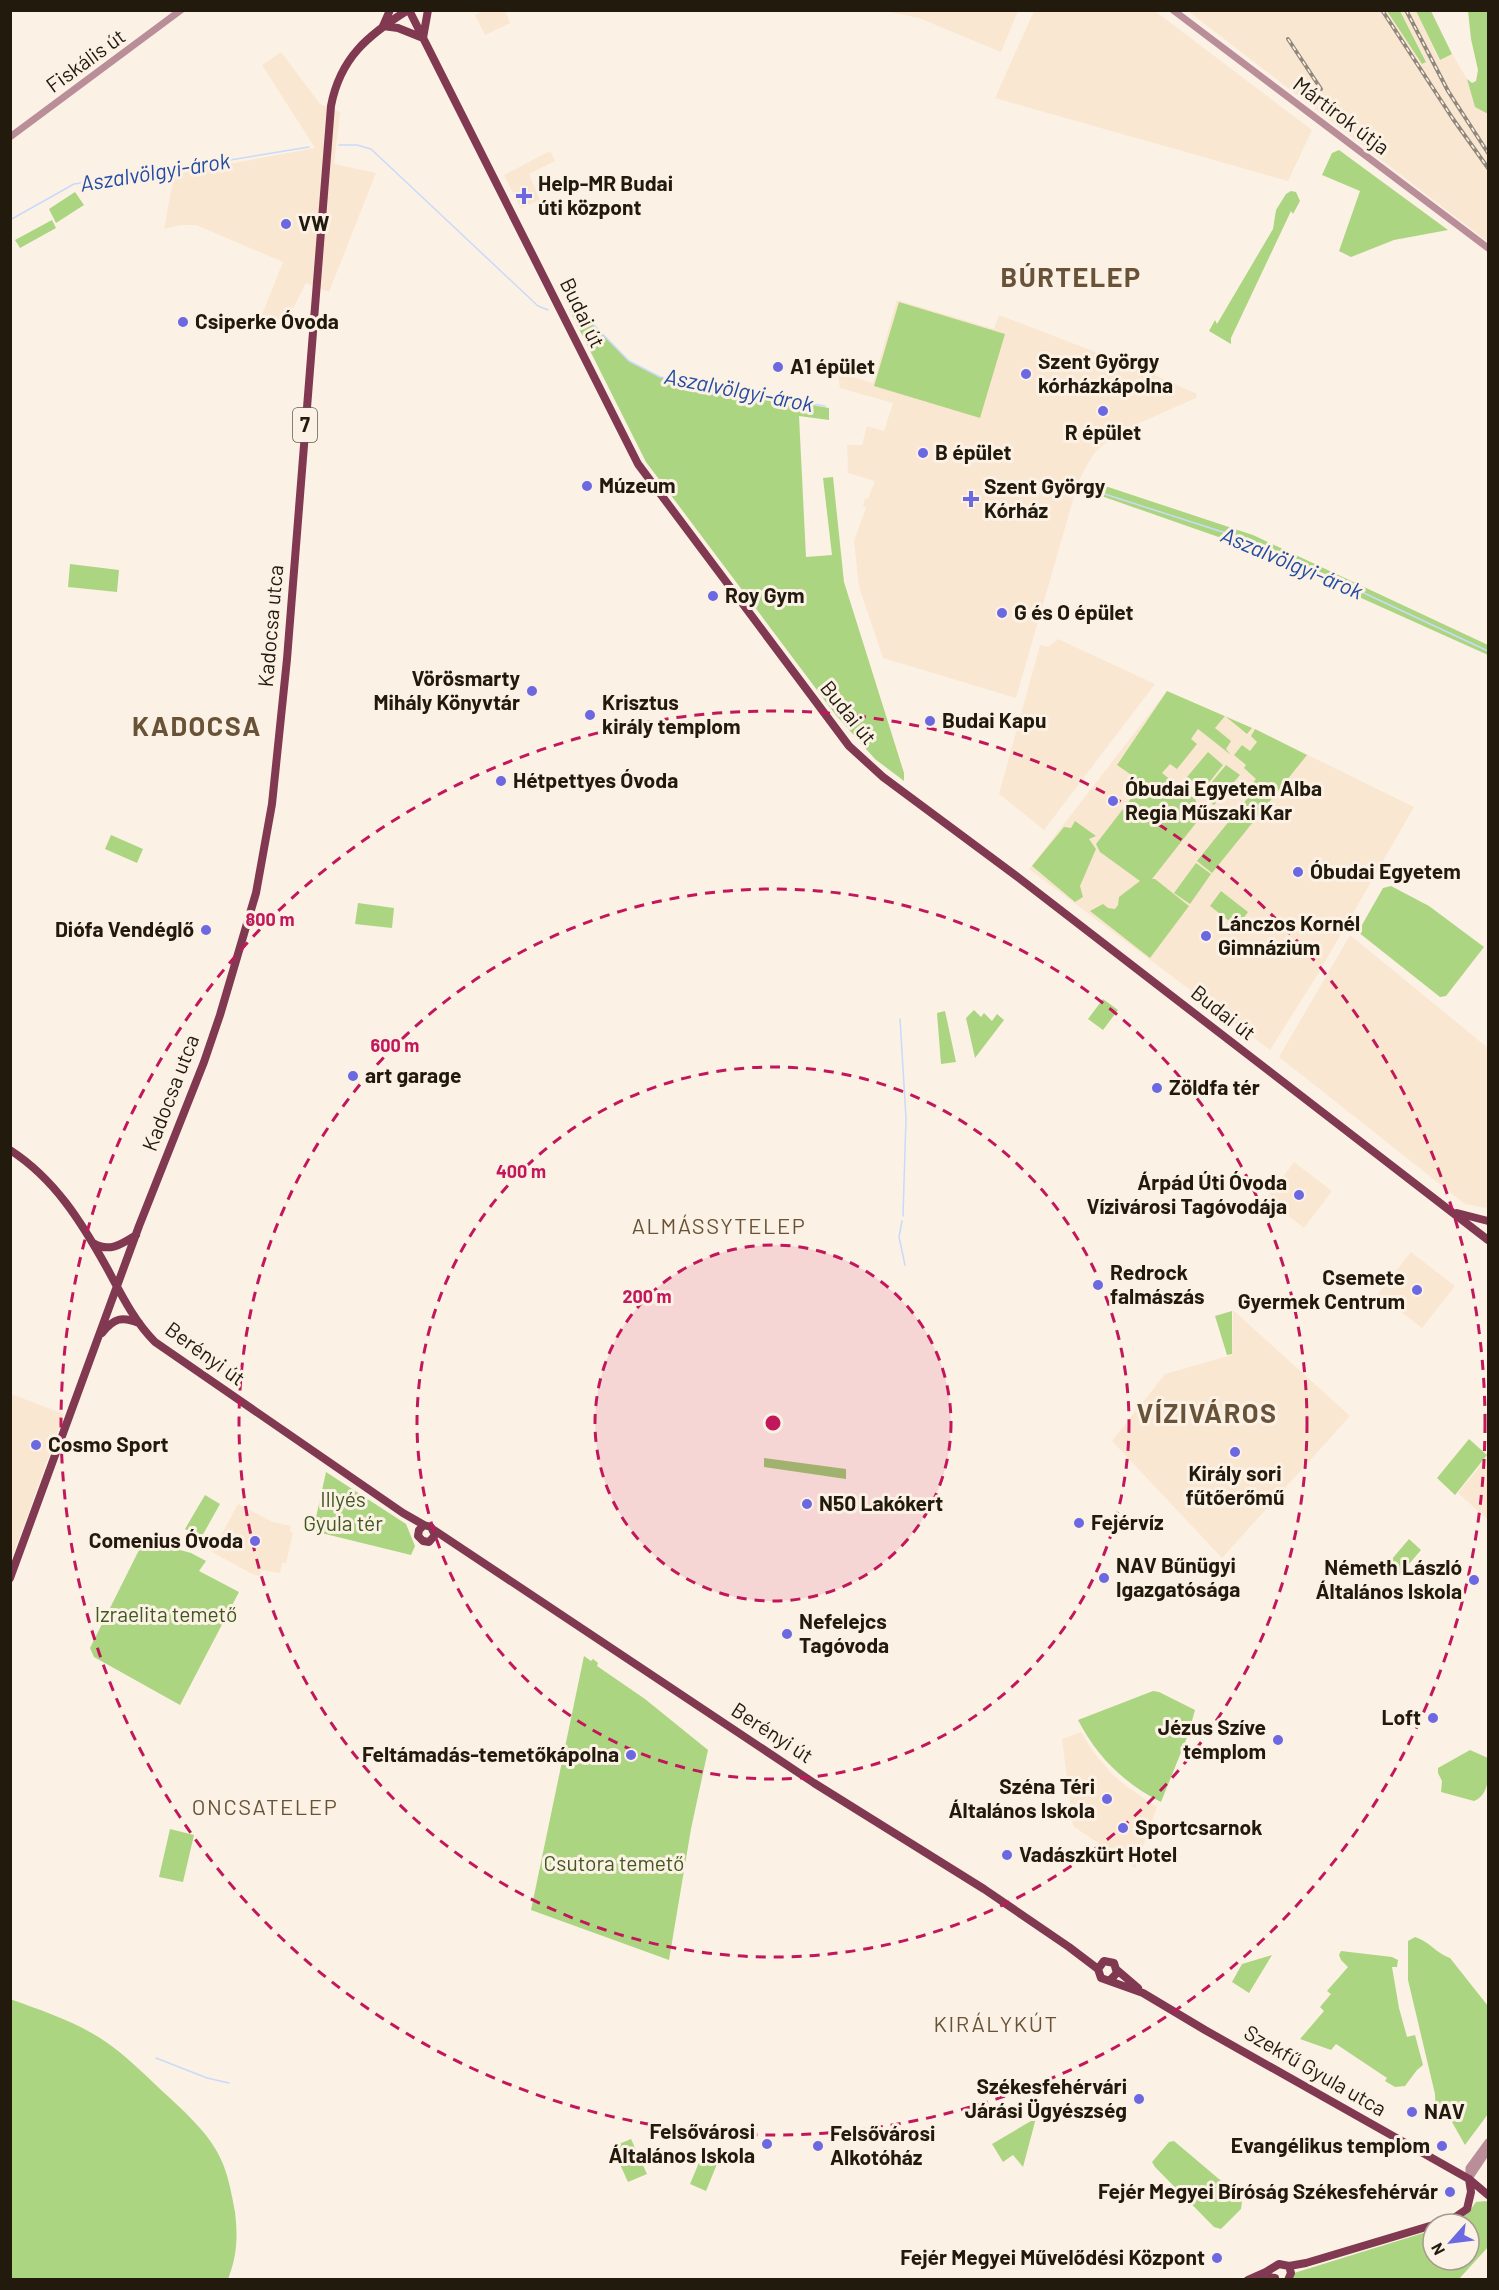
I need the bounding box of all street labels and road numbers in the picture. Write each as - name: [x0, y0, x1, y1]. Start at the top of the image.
- street label: Fiskális út: [41, 23, 130, 97]
- street label: Mártírok útja: [1289, 70, 1395, 159]
- street label: Budai út: [556, 273, 611, 351]
- road number: 7: [293, 408, 317, 442]
- street label: Kadocsa utca: [252, 564, 287, 688]
- street label: Budai út: [816, 675, 882, 749]
- street label: Budai út: [1187, 979, 1261, 1045]
- street label: Kadocsa utca: [136, 1031, 203, 1154]
- street label: Berényi út: [161, 1316, 251, 1390]
- street label: Berényi út: [727, 1696, 818, 1767]
- street label: Szekfű Gyula utca: [1240, 2019, 1391, 2121]

